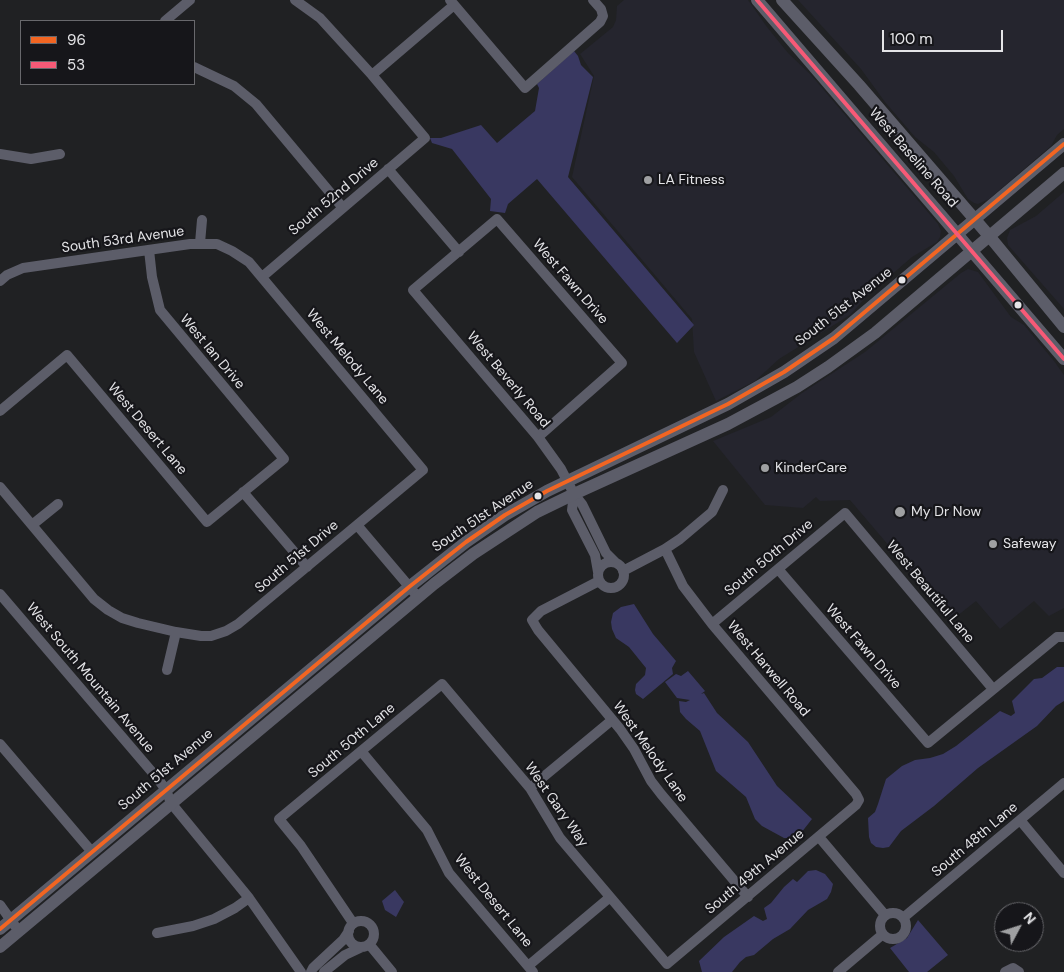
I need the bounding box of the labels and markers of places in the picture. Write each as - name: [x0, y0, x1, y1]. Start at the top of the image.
- place label: LA Fitness: [658, 172, 725, 188]
- marker: LA Fitness: [642, 174, 654, 186]
- unlabelled marker: [897, 275, 907, 285]
- unlabelled marker: [1013, 300, 1023, 310]
- place label: KinderCare: [775, 460, 847, 476]
- marker: KinderCare: [759, 462, 771, 474]
- unlabelled marker: [533, 491, 543, 501]
- place label: My Dr Now: [911, 504, 981, 520]
- marker: My Dr Now: [893, 505, 907, 519]
- place label: Safeway: [1003, 536, 1057, 552]
- marker: Safeway: [987, 538, 999, 550]

